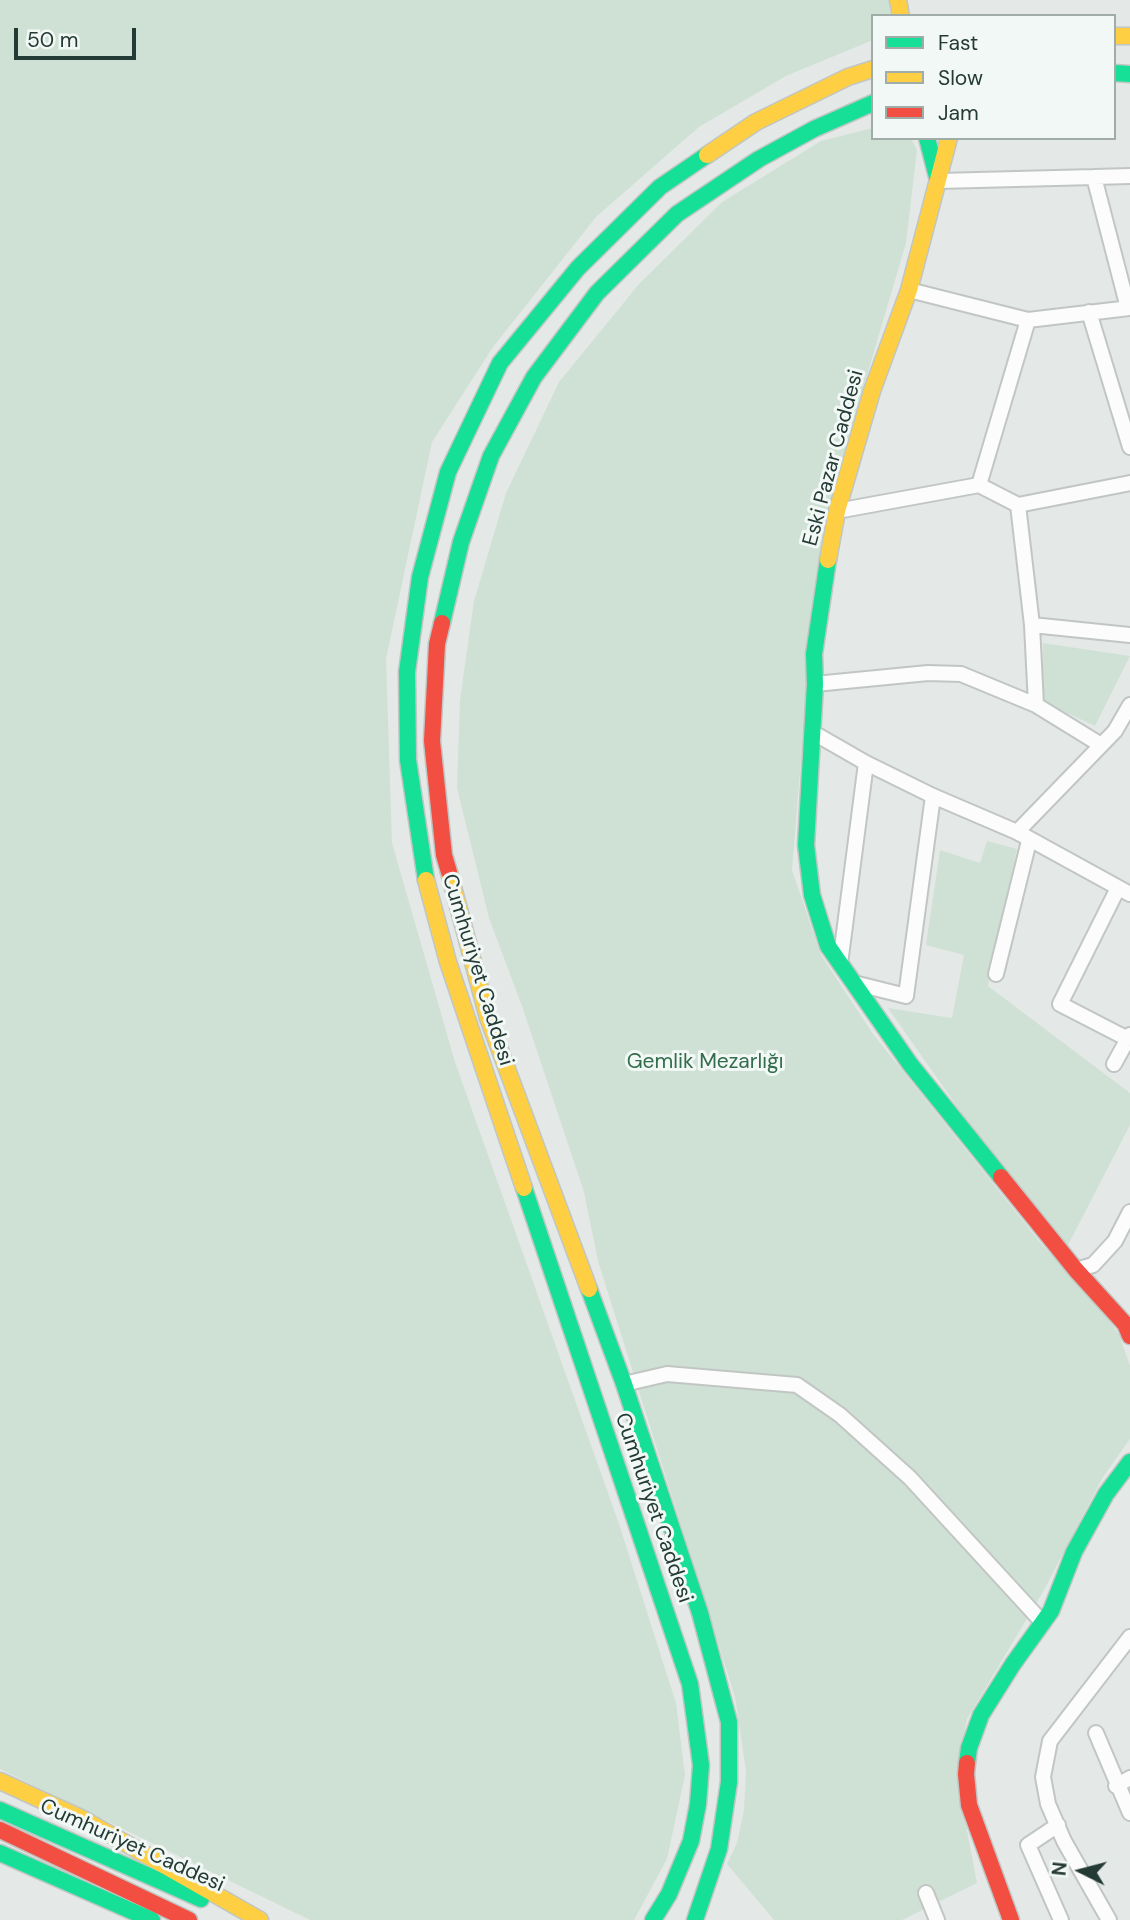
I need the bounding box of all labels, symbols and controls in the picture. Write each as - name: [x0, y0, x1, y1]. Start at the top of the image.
- scale bar: [18, 14, 140, 58]
- legend: [871, 14, 1116, 140]
- text: 50 m: [27, 26, 78, 54]
- text: Fast: [938, 29, 978, 57]
- text: Slow: [938, 64, 983, 92]
- text: Jam: [938, 99, 979, 127]
- street label: Eski Pazar Caddesi: [798, 367, 870, 549]
- street label: Cumhuriyet Caddesi: [436, 871, 518, 1069]
- park label: Gemlik Mezarlığı: [627, 1049, 783, 1075]
- street label: Cumhuriyet Caddesi: [609, 1410, 697, 1606]
- street label: Cumhuriyet Caddesi: [36, 1794, 228, 1898]
- north arrow: [1046, 1836, 1116, 1906]
- text: N: [1046, 1861, 1073, 1877]

